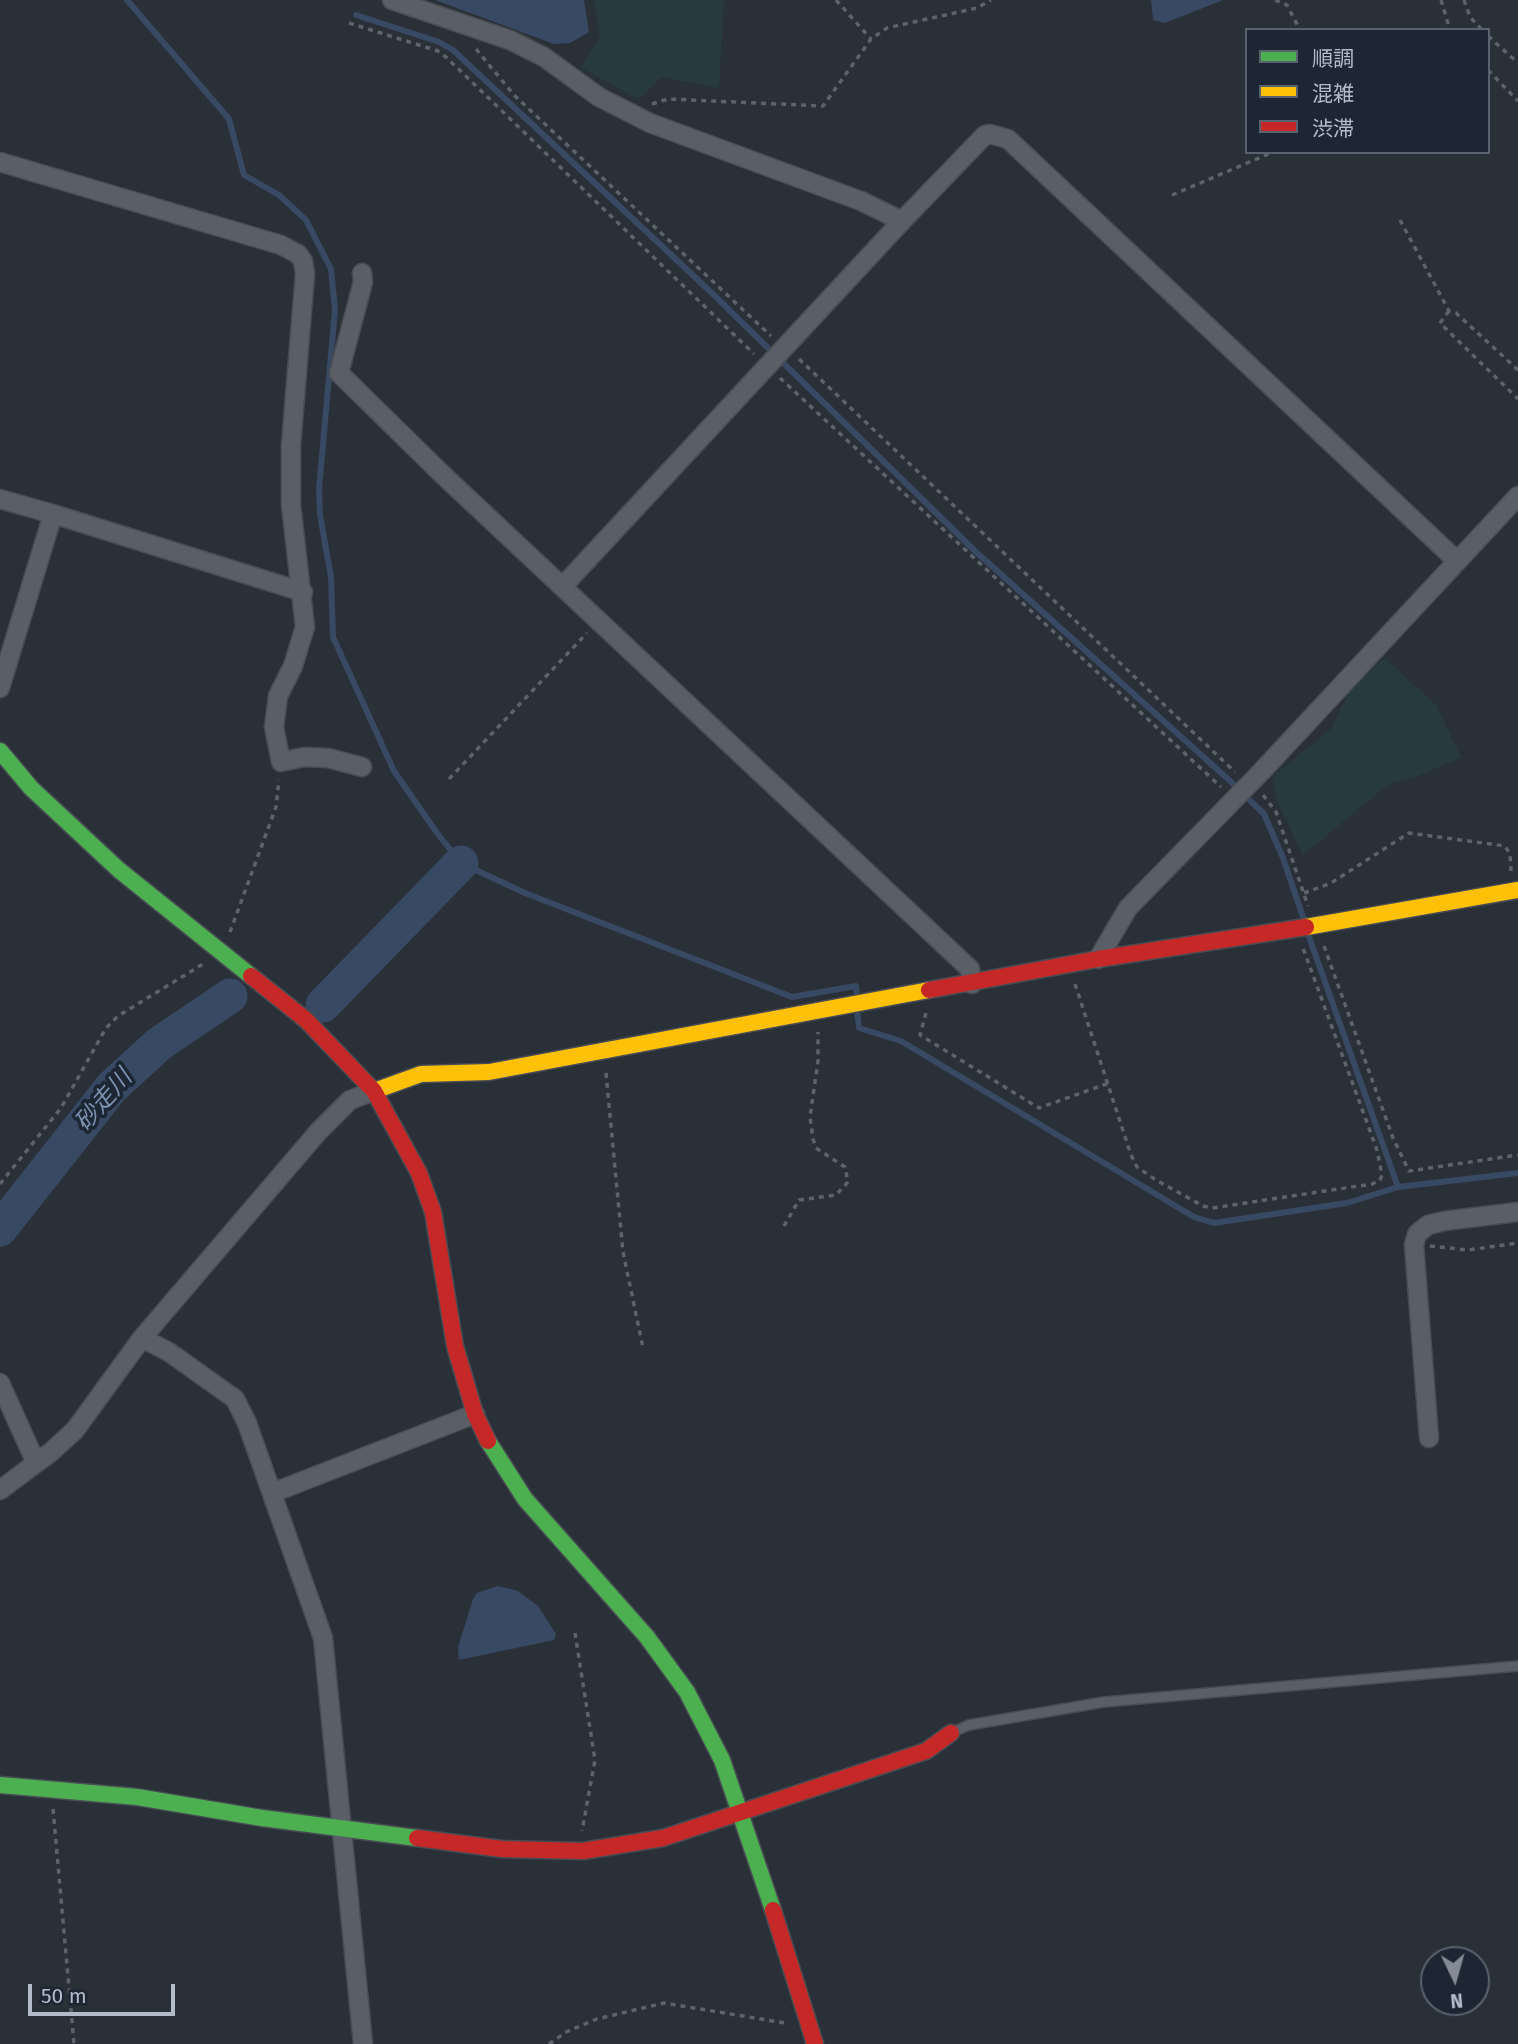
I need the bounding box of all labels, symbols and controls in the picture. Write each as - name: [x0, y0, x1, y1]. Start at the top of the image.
- legend: [1245, 28, 1490, 154]
- text: 順調: [1312, 46, 1354, 72]
- text: 混雑: [1312, 81, 1354, 107]
- text: 渋滞: [1312, 116, 1354, 142]
- water label: 砂走川: [70, 1064, 138, 1138]
- north arrow: [1420, 1946, 1490, 2016]
- scale bar: [32, 1970, 178, 2014]
- text: 50 m: [41, 1983, 87, 2009]
- text: N: [1449, 1988, 1464, 2012]

